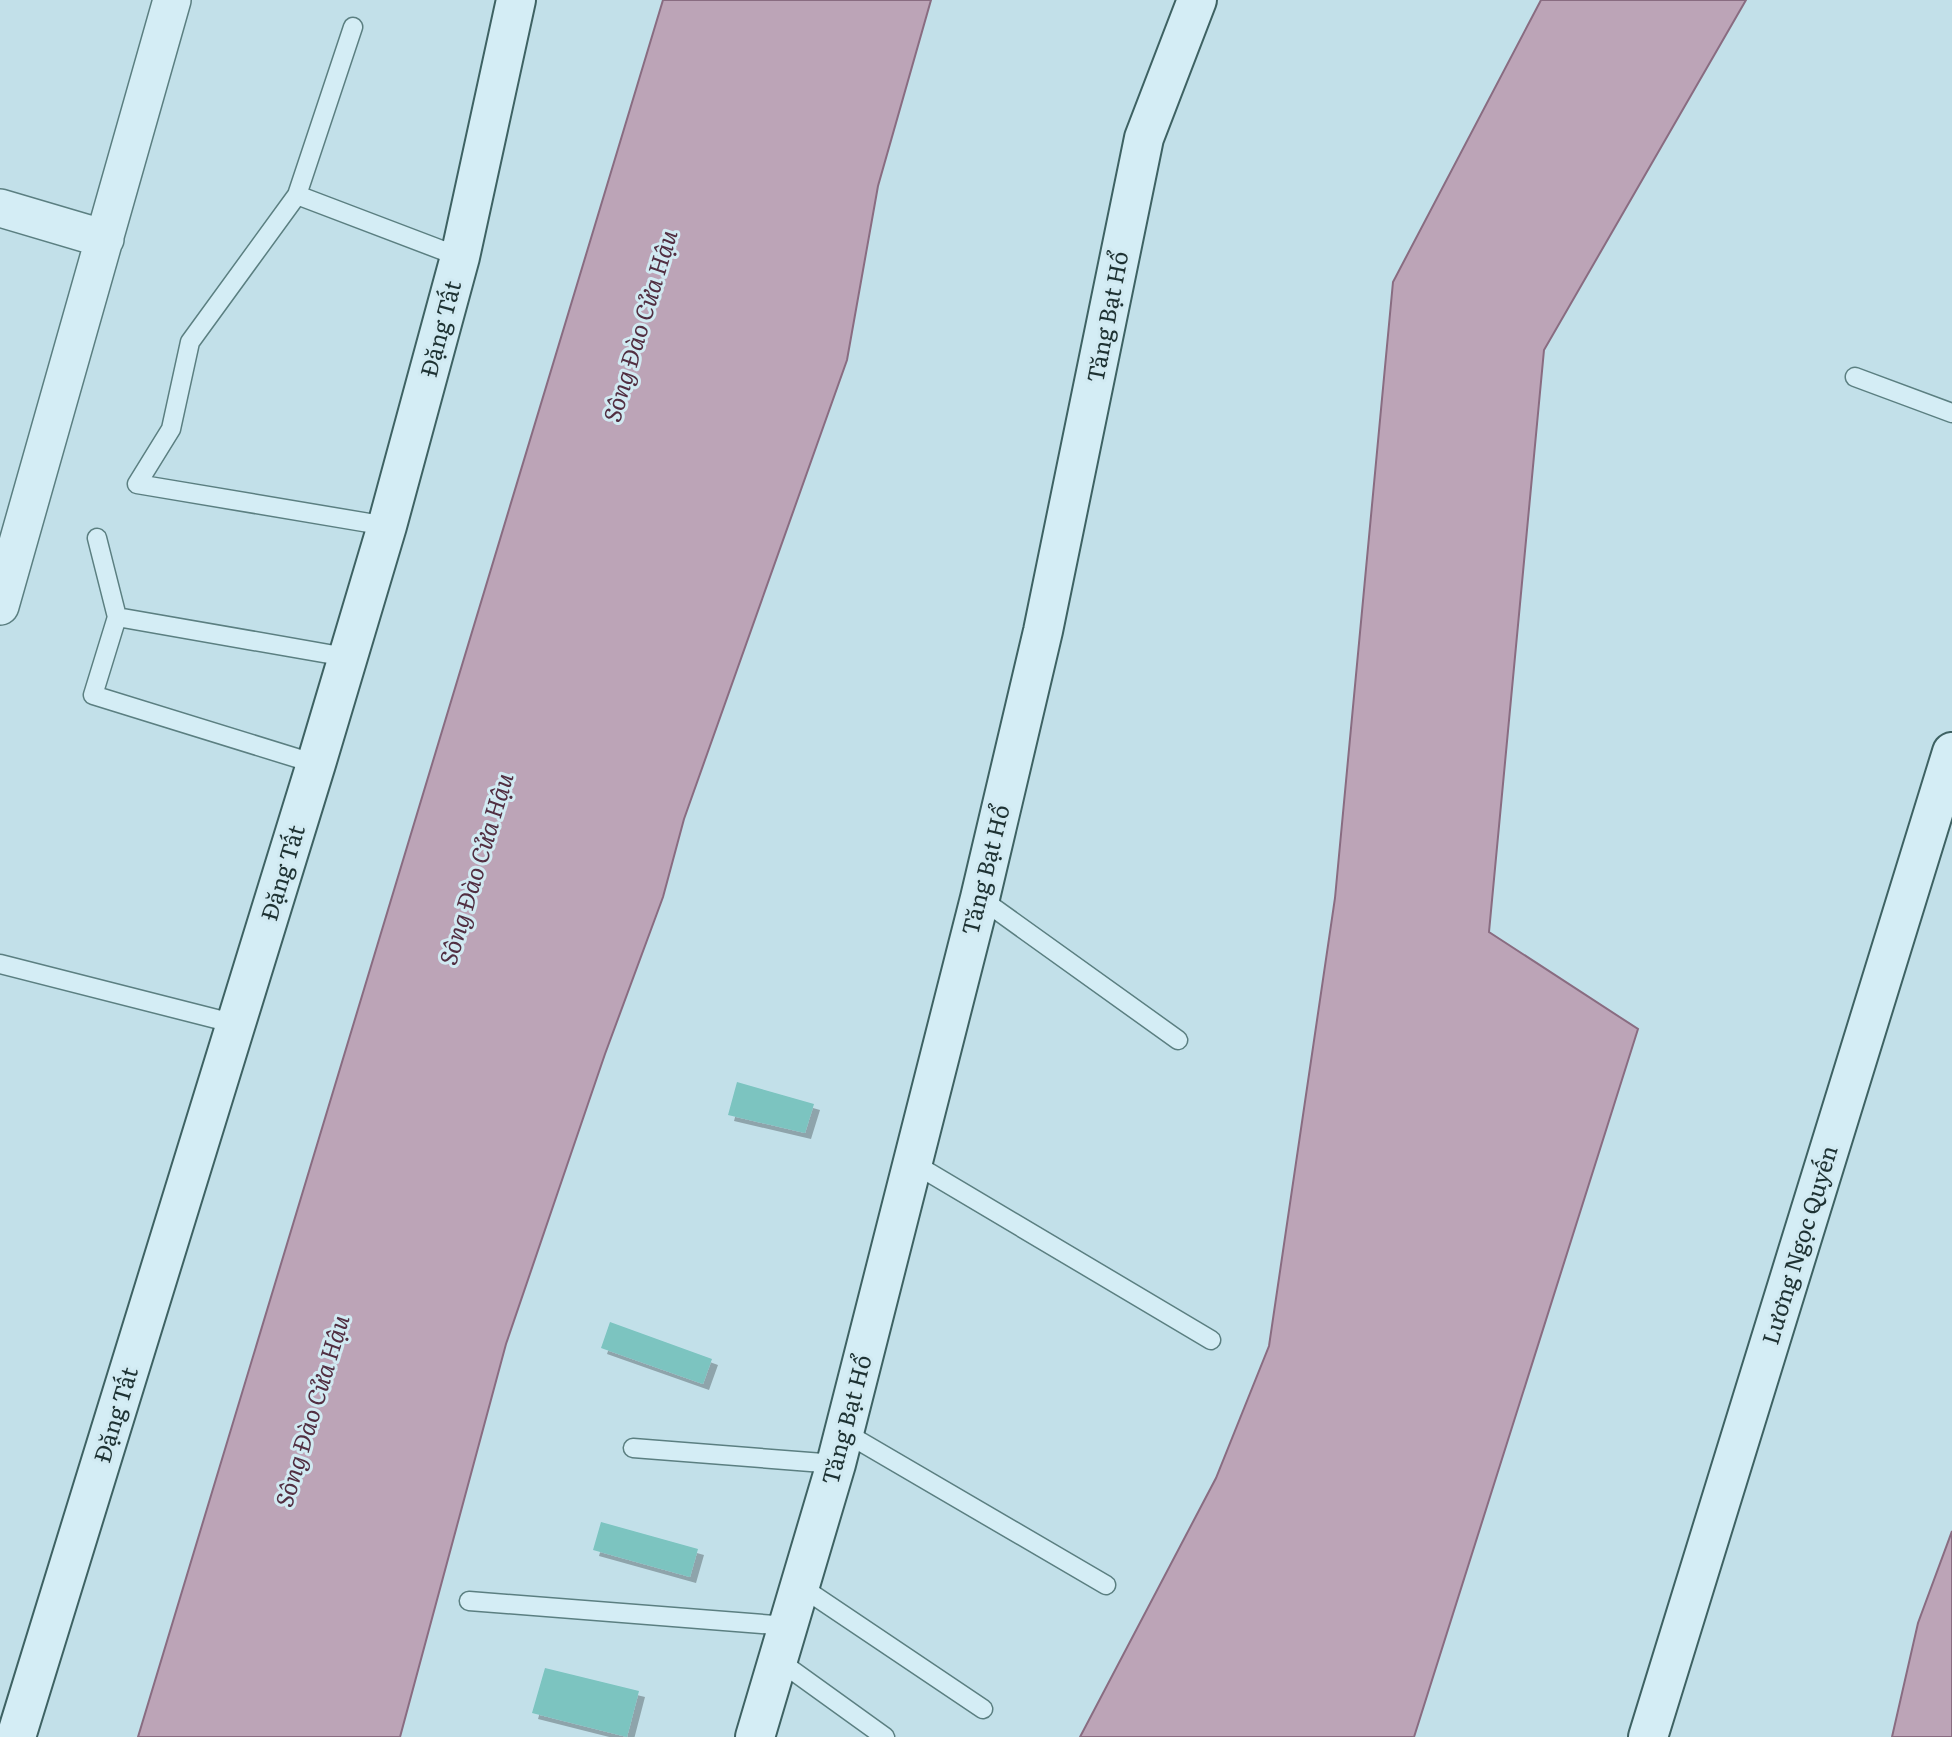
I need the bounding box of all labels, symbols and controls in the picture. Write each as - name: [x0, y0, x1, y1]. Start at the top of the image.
- water label: Sông Đào Cửa Hậu: [593, 224, 685, 426]
- street label: Tăng Bạt Hổ: [1077, 248, 1135, 385]
- street label: Đặng Tất: [410, 276, 468, 381]
- water label: Sông Đào Cửa Hậu: [429, 767, 521, 969]
- street label: Tăng Bạt Hổ: [951, 801, 1017, 938]
- street label: Đặng Tất: [250, 820, 312, 925]
- street label: Lương Ngọc Quyến: [1752, 1140, 1845, 1348]
- water label: Sông Đào Cửa Hậu: [265, 1309, 357, 1511]
- street label: Tăng Bạt Hổ: [811, 1351, 879, 1488]
- street label: Đặng Tất: [83, 1362, 145, 1467]

